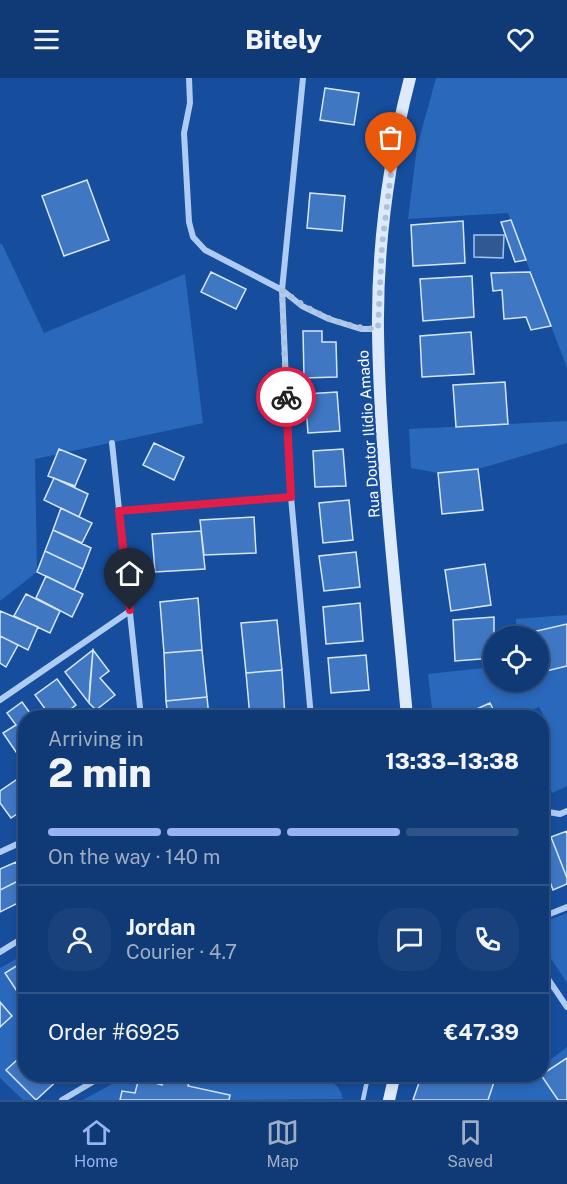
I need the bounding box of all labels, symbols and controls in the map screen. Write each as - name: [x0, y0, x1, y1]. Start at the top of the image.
- icon: menu: [30, 23, 63, 56]
- text: Bitely: [245, 23, 322, 55]
- icon: heart: [504, 23, 537, 56]
- pin: [365, 112, 416, 174]
- icon: bag: [374, 121, 407, 154]
- street label: Rua Doutor Ilídio Amado: [354, 349, 383, 519]
- courier: [256, 367, 316, 427]
- icon: bike: [270, 381, 303, 414]
- pin: [104, 548, 155, 610]
- icon: home: [113, 557, 146, 590]
- map controls: [483, 626, 549, 692]
- button: locate: [483, 626, 549, 692]
- text: Arriving in: [48, 727, 143, 751]
- text: 13:33–13:38: [385, 748, 519, 774]
- text: 2 min: [48, 750, 152, 796]
- text: On the way · 140 m: [48, 845, 220, 869]
- button: person: [48, 908, 111, 971]
- button: chat: [378, 908, 441, 971]
- button: phone: [456, 908, 519, 971]
- text: Jordan: [126, 914, 195, 940]
- text: Courier · 4.7: [126, 940, 237, 964]
- text: Order #6925: [48, 1019, 180, 1045]
- text: €47.39: [444, 1019, 519, 1045]
- tab: Home: [74, 1116, 118, 1171]
- tab: Map: [266, 1116, 299, 1171]
- tab: Saved: [447, 1116, 493, 1171]

